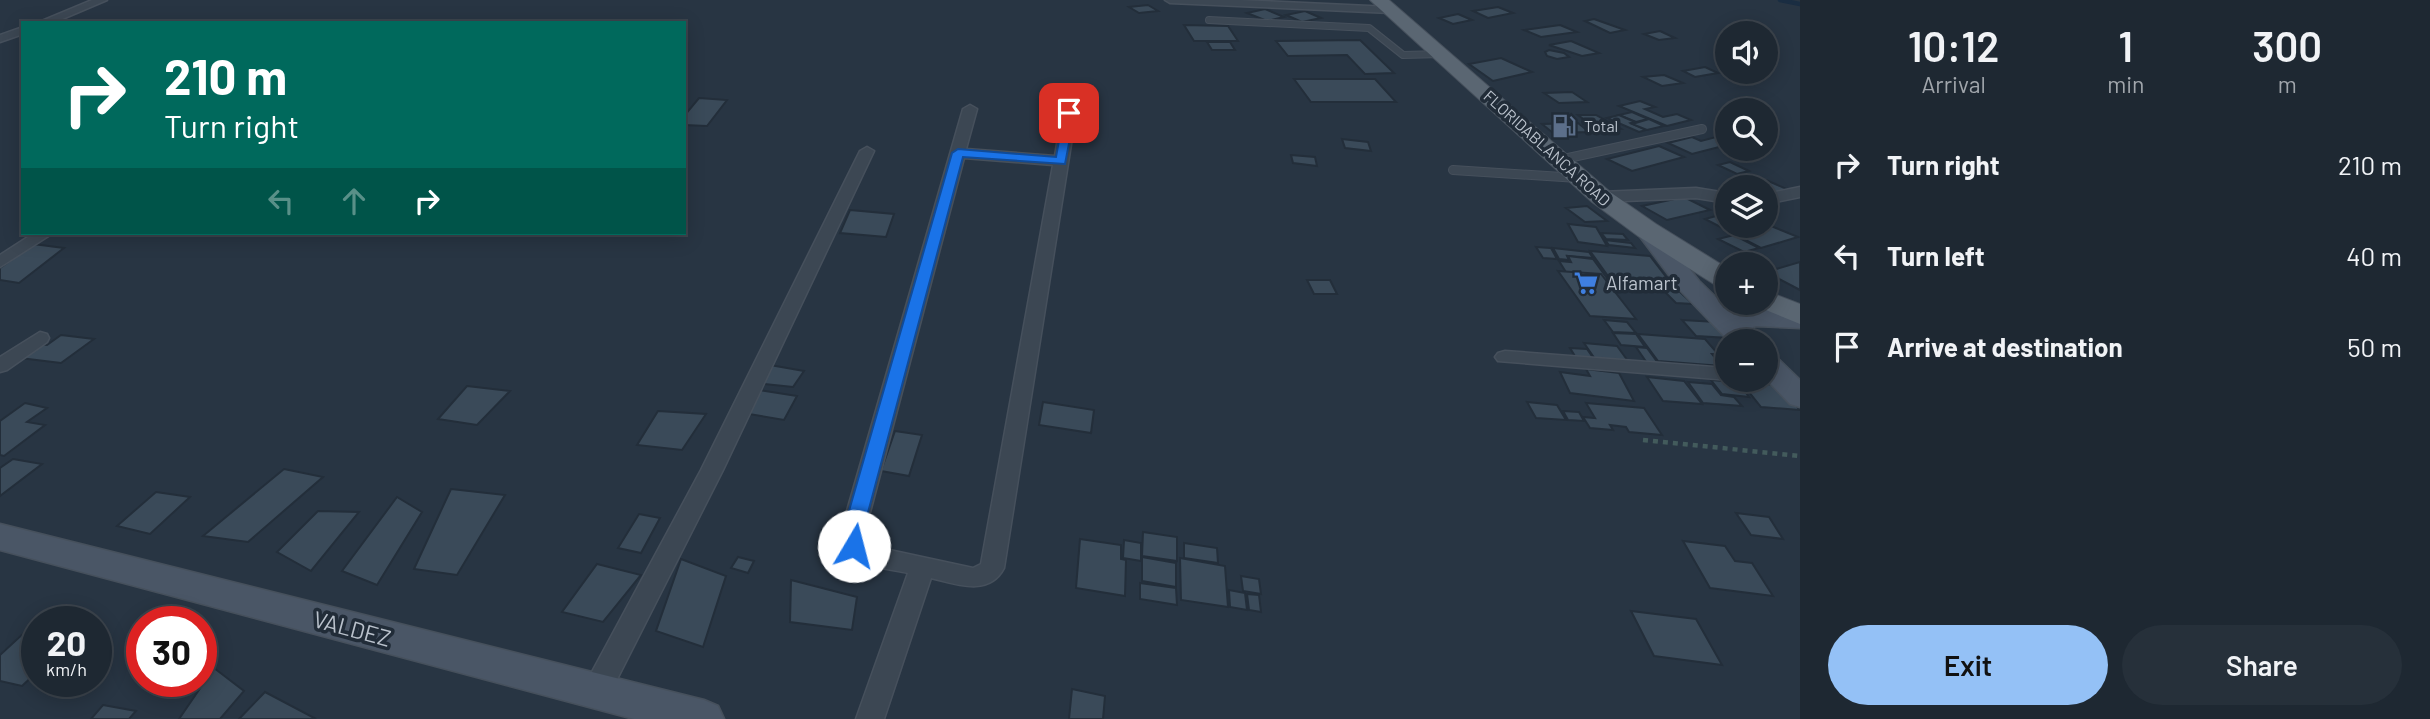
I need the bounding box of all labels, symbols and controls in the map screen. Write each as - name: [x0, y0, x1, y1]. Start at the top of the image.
- text: 10:12: [1908, 20, 1999, 70]
- text: 1: [2118, 20, 2133, 70]
- text: 300: [2252, 20, 2322, 70]
- map controls: [1715, 21, 1778, 392]
- button: sound: [1715, 21, 1778, 84]
- text: 210 m: [164, 46, 287, 105]
- icon: right: [49, 49, 140, 140]
- text: Arrival: [1921, 70, 1986, 98]
- text: min: [2107, 70, 2144, 98]
- text: m: [2278, 70, 2297, 98]
- pin: [1039, 83, 1099, 143]
- street label: FLORIDABLANCA ROAD: [1480, 86, 1614, 209]
- icon: arrive: [1050, 94, 1088, 132]
- button: search: [1715, 98, 1778, 161]
- text: Turn right: [164, 106, 299, 144]
- fuel station icon: Total: [1550, 112, 1578, 140]
- place label: Total: [1584, 116, 1618, 135]
- icon: right: [1828, 146, 1866, 184]
- text: Turn right: [1887, 149, 2000, 180]
- text: 210 m: [2338, 149, 2402, 180]
- button: layers: [1715, 175, 1778, 238]
- icon: left: [262, 182, 300, 220]
- icon: ahead: [335, 182, 373, 220]
- icon: right: [408, 182, 446, 220]
- icon: left: [1828, 237, 1866, 275]
- text: Turn left: [1887, 240, 1985, 271]
- text: 40 m: [2346, 240, 2402, 271]
- button: +: [1715, 252, 1778, 315]
- supermarket icon: Alfamart: [1572, 269, 1600, 297]
- place label: Alfamart: [1606, 271, 1678, 294]
- icon: arrive: [1828, 328, 1866, 366]
- button: −: [1715, 329, 1778, 392]
- text: Arrive at destination: [1887, 331, 2123, 362]
- text: 50 m: [2347, 331, 2402, 362]
- position arrow: [817, 509, 891, 583]
- street label: VALDEZ: [310, 604, 394, 652]
- speed limit sign: 30: [126, 606, 217, 697]
- text: 20: [47, 621, 86, 663]
- button: Exit: [1828, 625, 2108, 705]
- button: Share: [2122, 625, 2402, 705]
- text: km/h: [46, 658, 87, 680]

